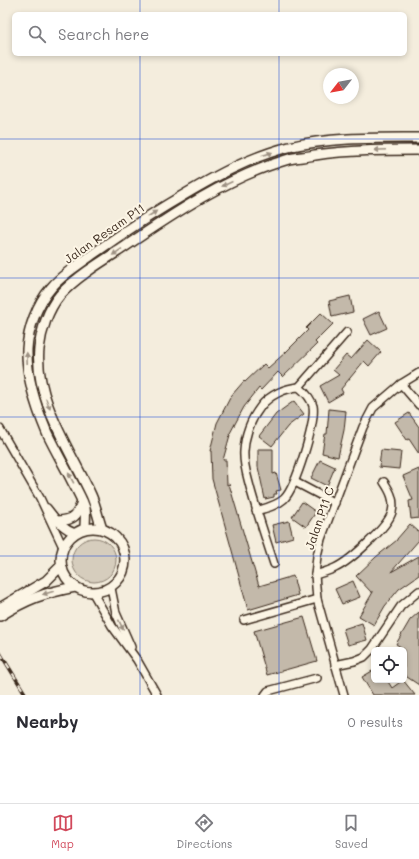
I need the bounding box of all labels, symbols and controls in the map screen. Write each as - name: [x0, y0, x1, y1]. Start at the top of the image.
- search box: [12, 12, 407, 56]
- icon: search: [26, 23, 48, 45]
- text: Search here: [58, 24, 149, 44]
- north arrow: [323, 68, 359, 104]
- one-way arrow: [374, 147, 386, 154]
- one-way arrow: [261, 151, 273, 157]
- one-way arrow: [221, 181, 233, 187]
- street label: Jalan Resam P11: [61, 199, 147, 267]
- one-way arrow: [146, 211, 158, 218]
- one-way arrow: [112, 248, 122, 256]
- one-way arrow: [24, 352, 31, 364]
- one-way arrow: [46, 398, 52, 410]
- one-way arrow: [68, 473, 74, 484]
- street label: Jalan P11 C: [301, 484, 337, 552]
- one-way arrow: [41, 590, 53, 596]
- one-way arrow: [118, 619, 124, 630]
- map controls: [371, 647, 407, 683]
- button: locate: [371, 647, 407, 683]
- text: Nearby: [16, 710, 78, 732]
- text: 0 results: [348, 713, 403, 730]
- tab: Map: [51, 812, 74, 851]
- tab: Directions: [176, 812, 232, 851]
- tab: Saved: [335, 812, 368, 851]

